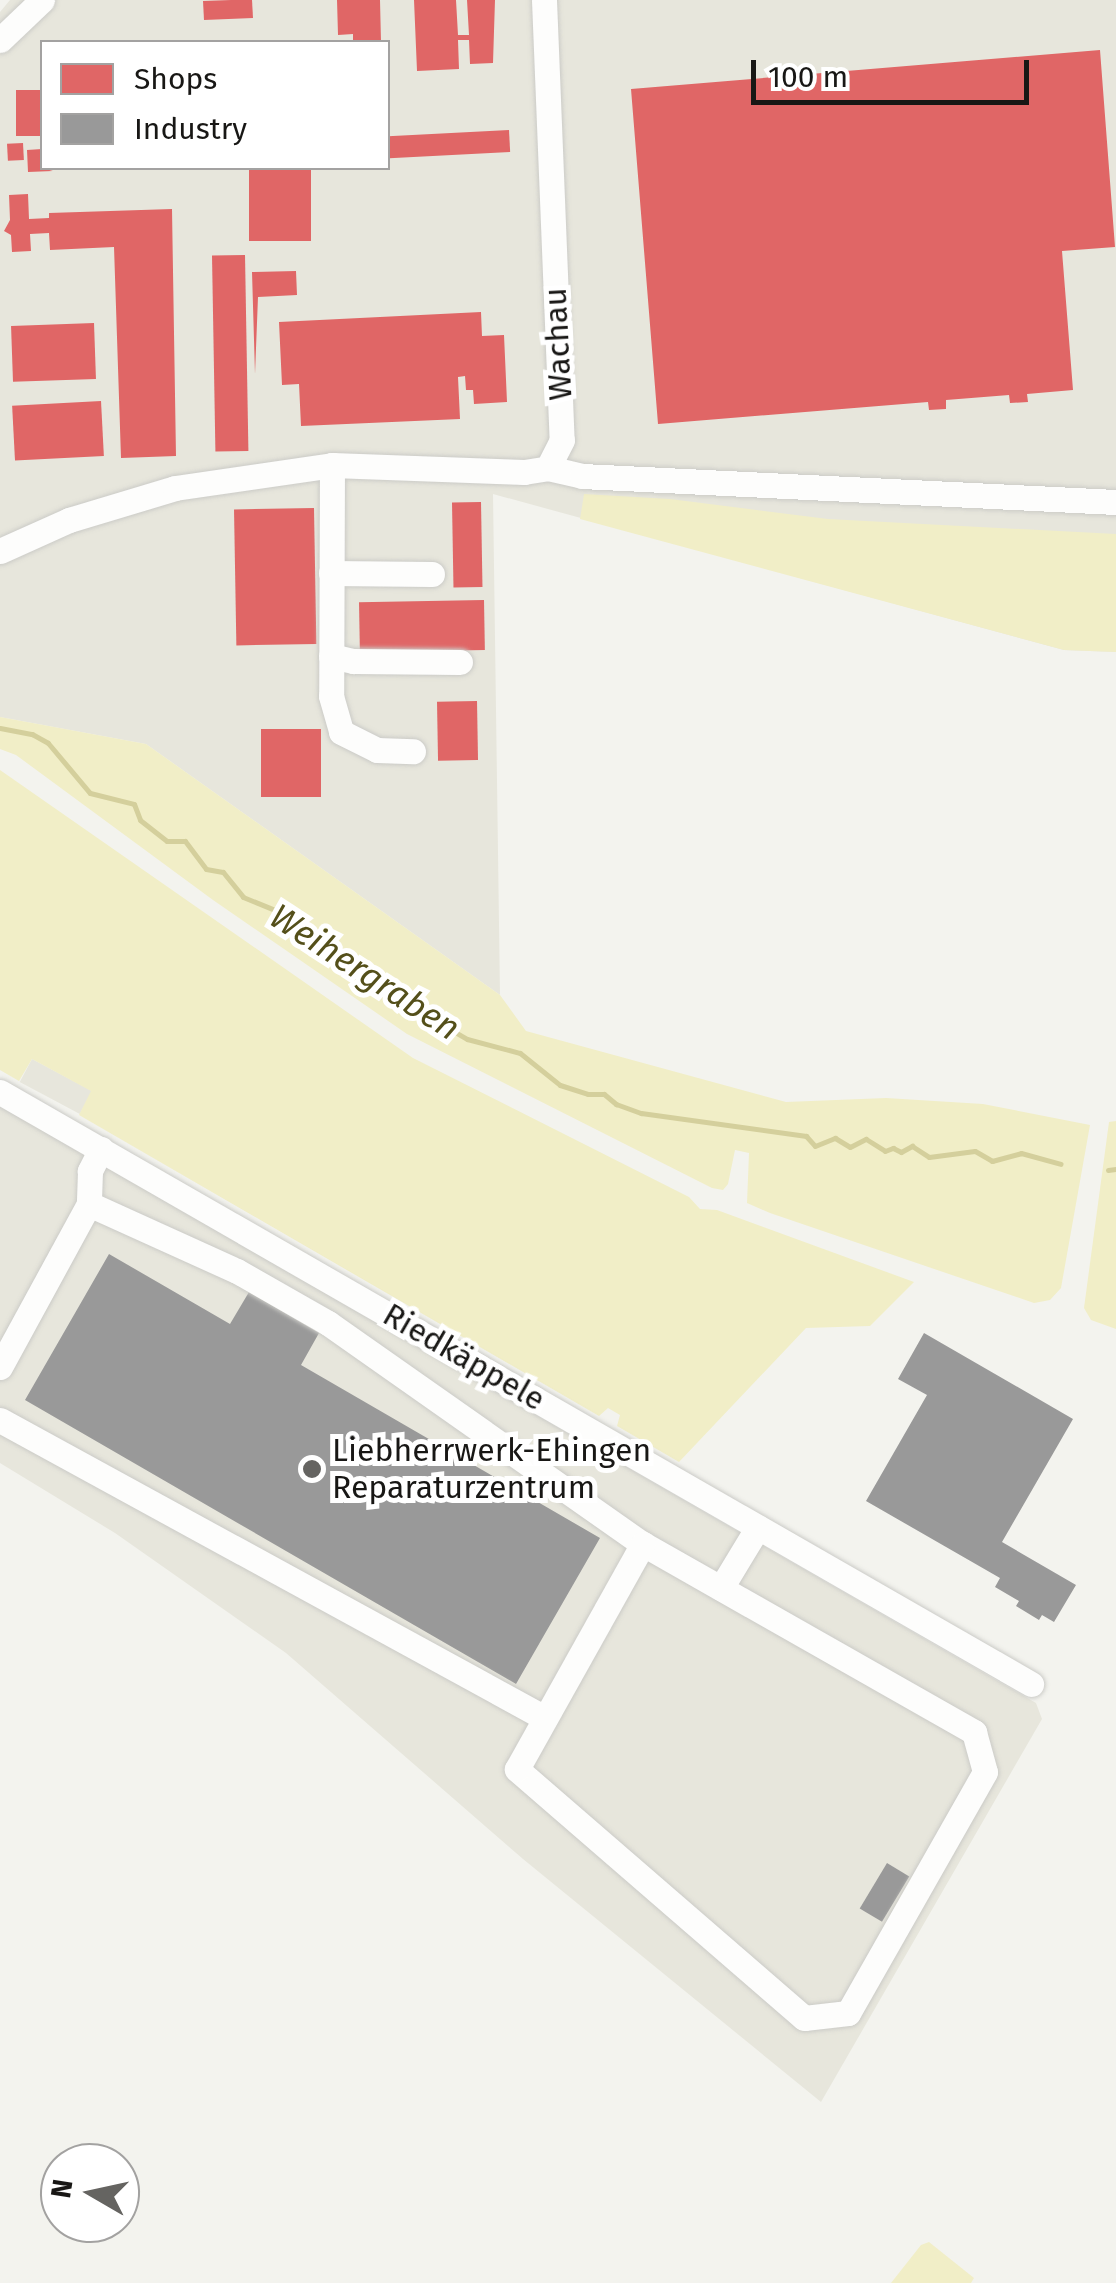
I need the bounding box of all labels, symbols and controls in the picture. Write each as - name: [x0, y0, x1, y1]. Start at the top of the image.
- legend: [40, 40, 390, 170]
- scale bar: [756, 40, 1034, 102]
- text: 100 m: [768, 59, 848, 95]
- text: Shops: [134, 61, 217, 97]
- text: Industry: [134, 111, 247, 147]
- street label: Wachau: [536, 287, 580, 401]
- water label: Weihergraben: [262, 895, 468, 1049]
- street label: Riedkäppele: [376, 1295, 552, 1419]
- place label: Liebherrwerk-Ehingen Reparaturzentrum: [332, 1432, 651, 1507]
- marker: Liebherrwerk-Ehingen Reparaturzentrum: [301, 1458, 323, 1480]
- north arrow: [40, 2143, 140, 2243]
- text: N: [44, 2177, 80, 2200]

